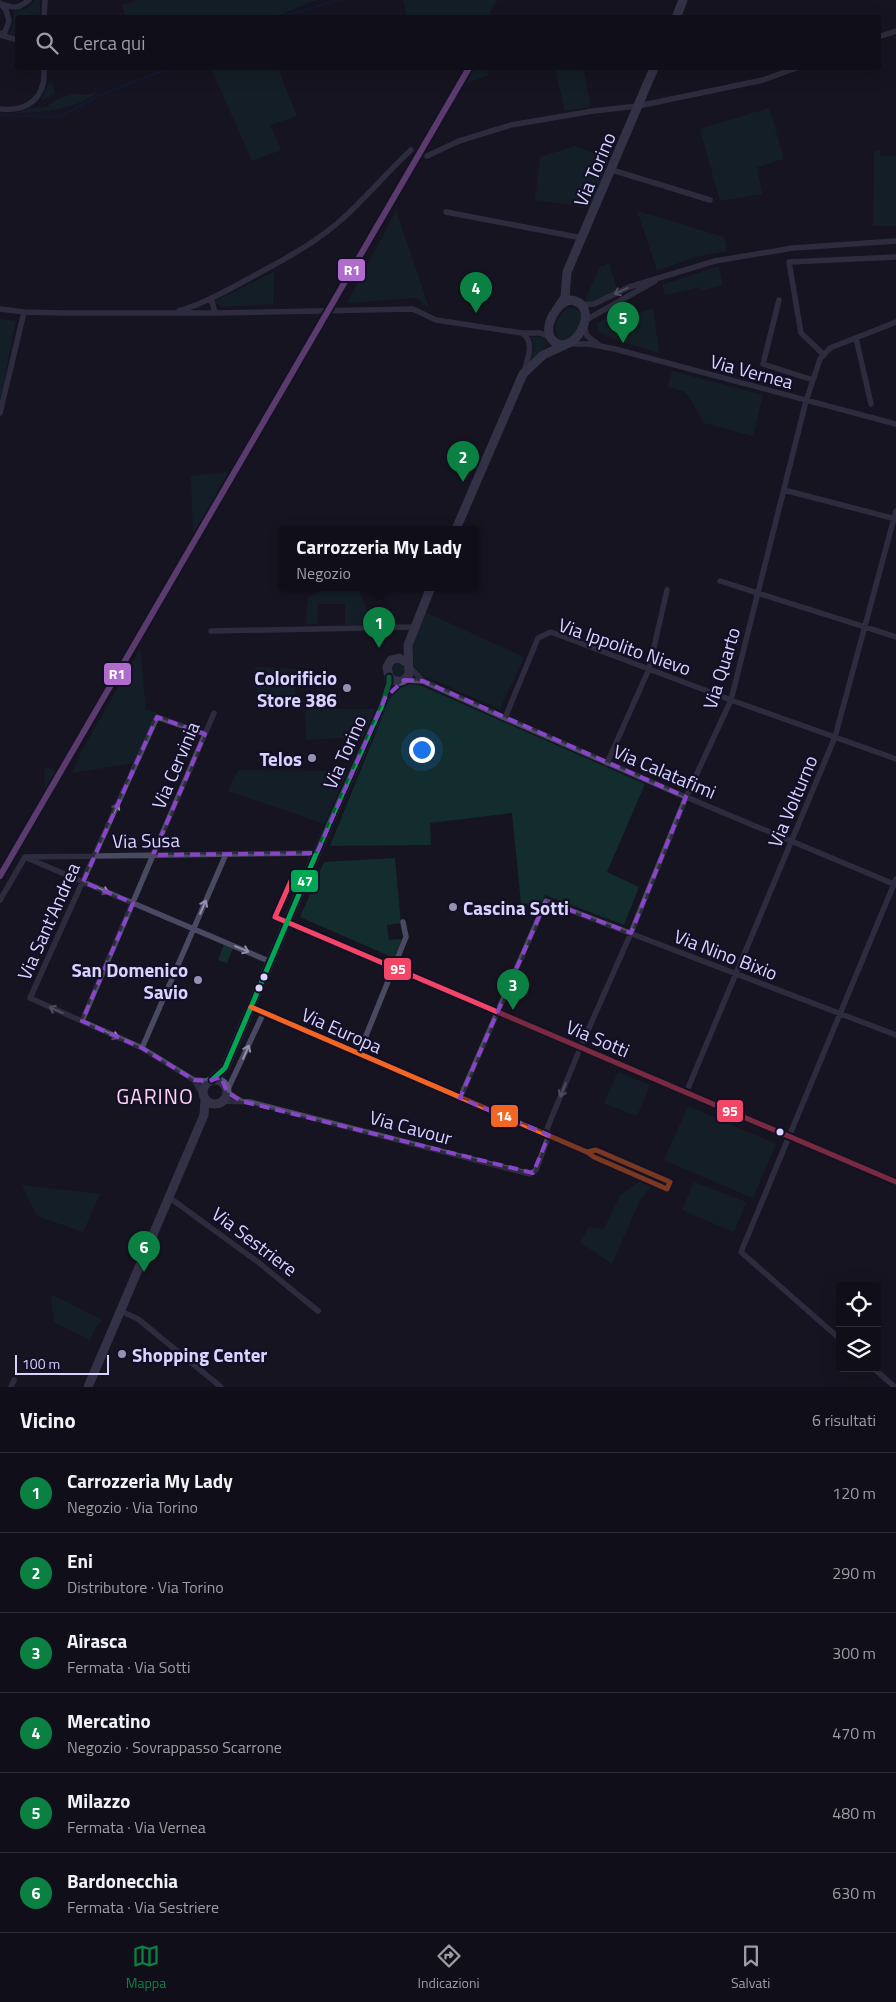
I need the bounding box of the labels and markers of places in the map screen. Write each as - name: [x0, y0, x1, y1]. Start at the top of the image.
- pin: 4: [460, 272, 492, 313]
- pin: 5: [607, 302, 639, 343]
- pin: 2: [447, 441, 479, 482]
- pin: 1: [363, 607, 395, 648]
- place label: Colorificio Store 386: [254, 663, 337, 714]
- marker: Colorificio Store 386: [341, 682, 353, 694]
- place label: Telos: [259, 744, 302, 773]
- marker: Telos: [306, 752, 318, 764]
- place label: Cascina Sotti: [463, 893, 569, 922]
- marker: Cascina Sotti: [447, 901, 459, 913]
- place label: San Domenico Savio: [71, 955, 188, 1006]
- pin: 3: [497, 969, 529, 1010]
- unlabelled marker: [259, 972, 269, 982]
- marker: San Domenico Savio: [192, 974, 204, 986]
- unlabelled marker: [254, 983, 264, 993]
- unlabelled marker: [775, 1127, 785, 1137]
- pin: 6: [128, 1231, 160, 1272]
- place label: Shopping Center: [132, 1340, 267, 1369]
- marker: Shopping Center: [116, 1348, 128, 1360]

